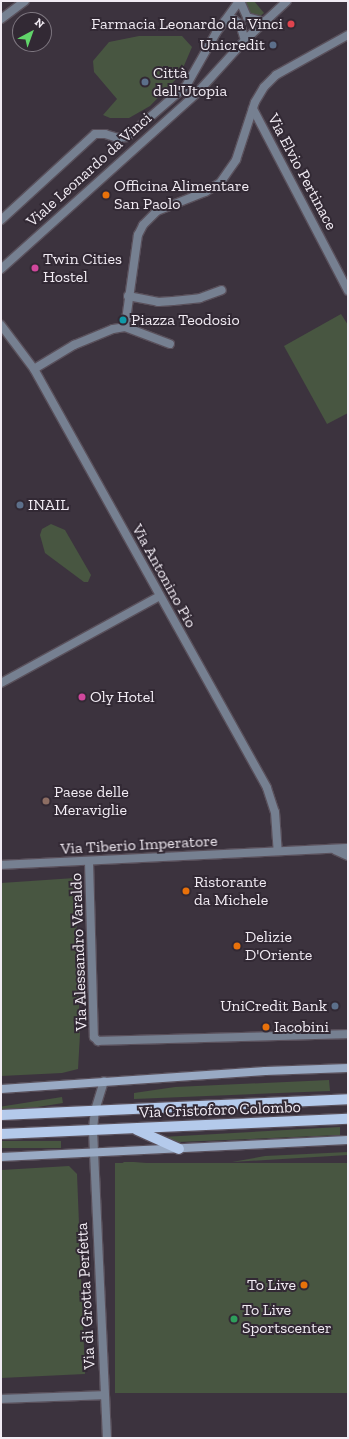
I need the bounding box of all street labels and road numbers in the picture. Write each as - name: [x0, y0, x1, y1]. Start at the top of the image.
- street label: Viale Leonardo da Vinci: [22, 109, 156, 231]
- street label: Via Elvio Pertinace: [263, 110, 341, 234]
- street label: Via Antonino Pio: [127, 521, 201, 631]
- street label: Via Tiberio Imperatore: [60, 831, 218, 859]
- street label: Via Alessandro Varaldo: [67, 872, 91, 1032]
- street label: Via Cristoforo Colombo: [139, 1098, 301, 1122]
- street label: Via di Grotta Perfetta: [73, 1222, 99, 1370]

